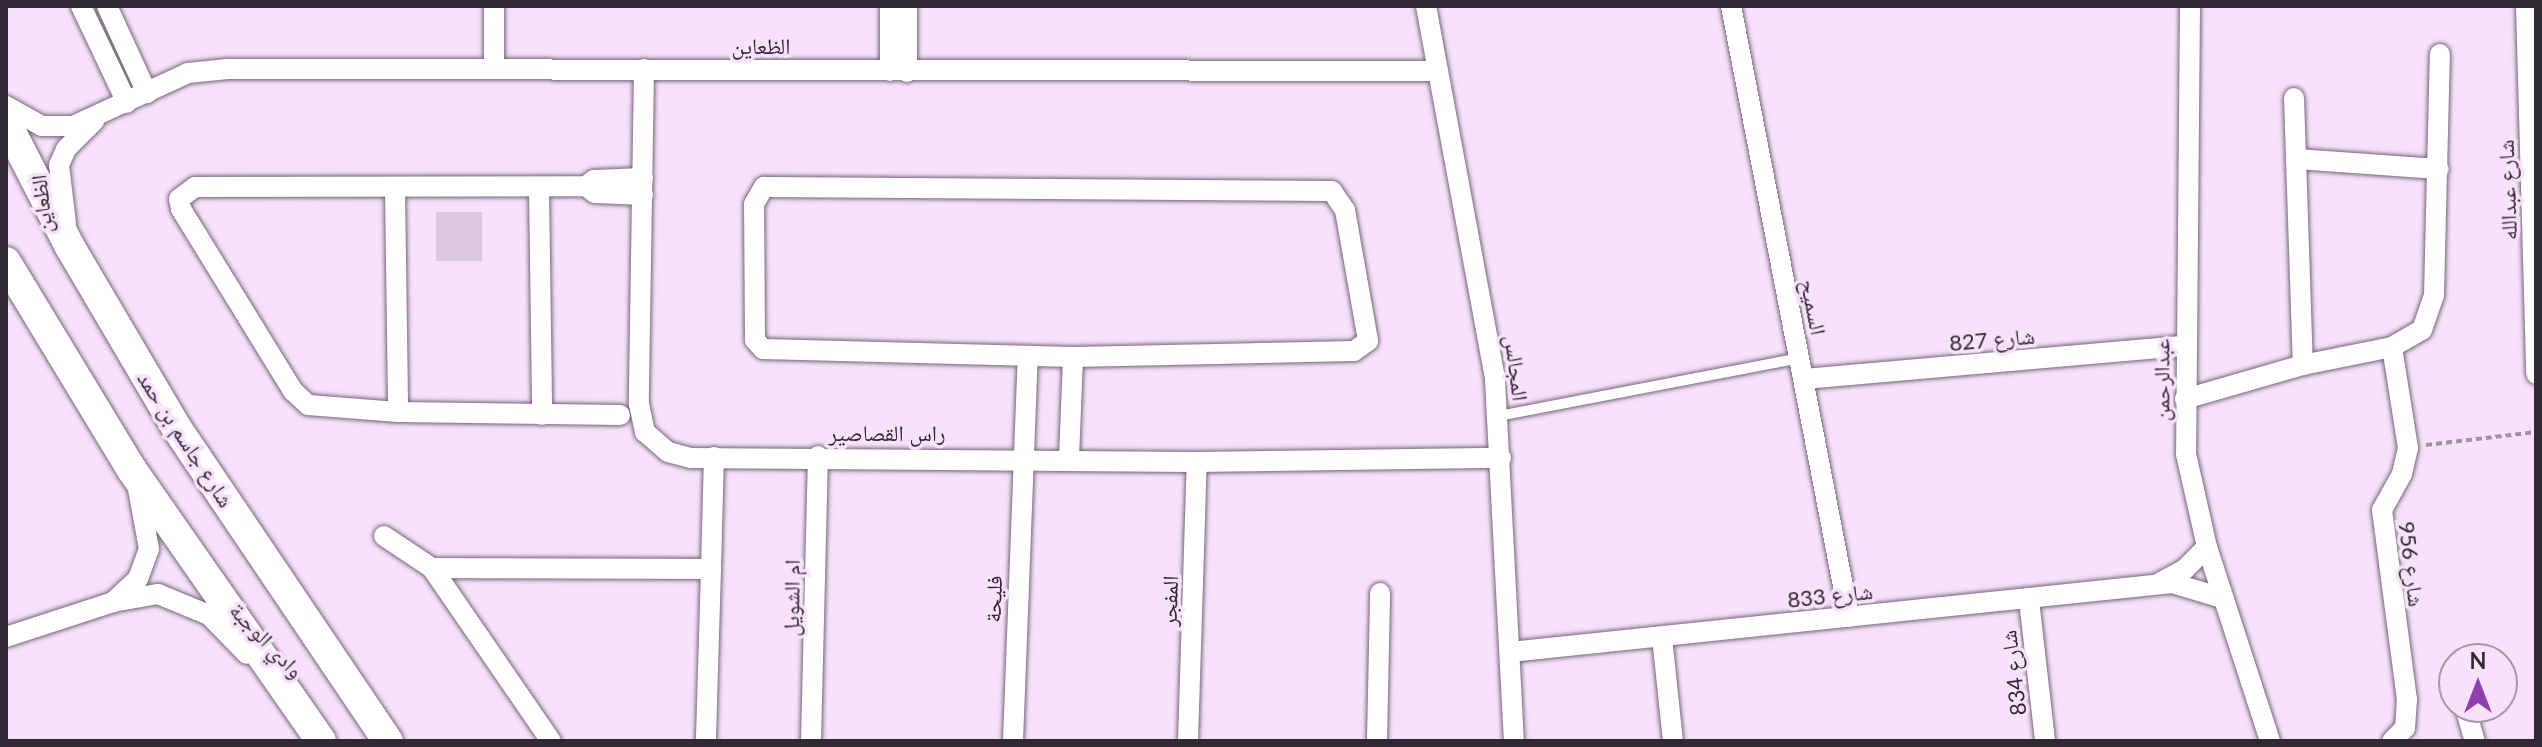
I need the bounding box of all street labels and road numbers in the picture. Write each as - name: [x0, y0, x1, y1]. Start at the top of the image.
- street label: الظعاين: [732, 33, 790, 59]
- street label: شارع عبدالله: [2492, 139, 2522, 241]
- street label: الظعاين: [25, 173, 57, 235]
- street label: السميح: [1796, 277, 1832, 337]
- street label: شارع 827: [1948, 322, 2036, 356]
- street label: المجالس: [1500, 334, 1534, 402]
- street label: عبدالرحمن: [2148, 339, 2174, 421]
- street label: شارع جاسم بن حمد: [132, 366, 240, 512]
- street label: راس القصاصير: [829, 420, 945, 446]
- street label: شارع 956: [2394, 520, 2430, 608]
- street label: ام الشويل: [777, 559, 805, 637]
- street label: فليحة: [979, 575, 1007, 623]
- street label: المفجر: [1155, 575, 1183, 627]
- street label: شارع 833: [1786, 577, 1874, 613]
- street label: وادي الوجبة: [225, 597, 309, 683]
- street label: شارع 834: [1995, 629, 2031, 717]

